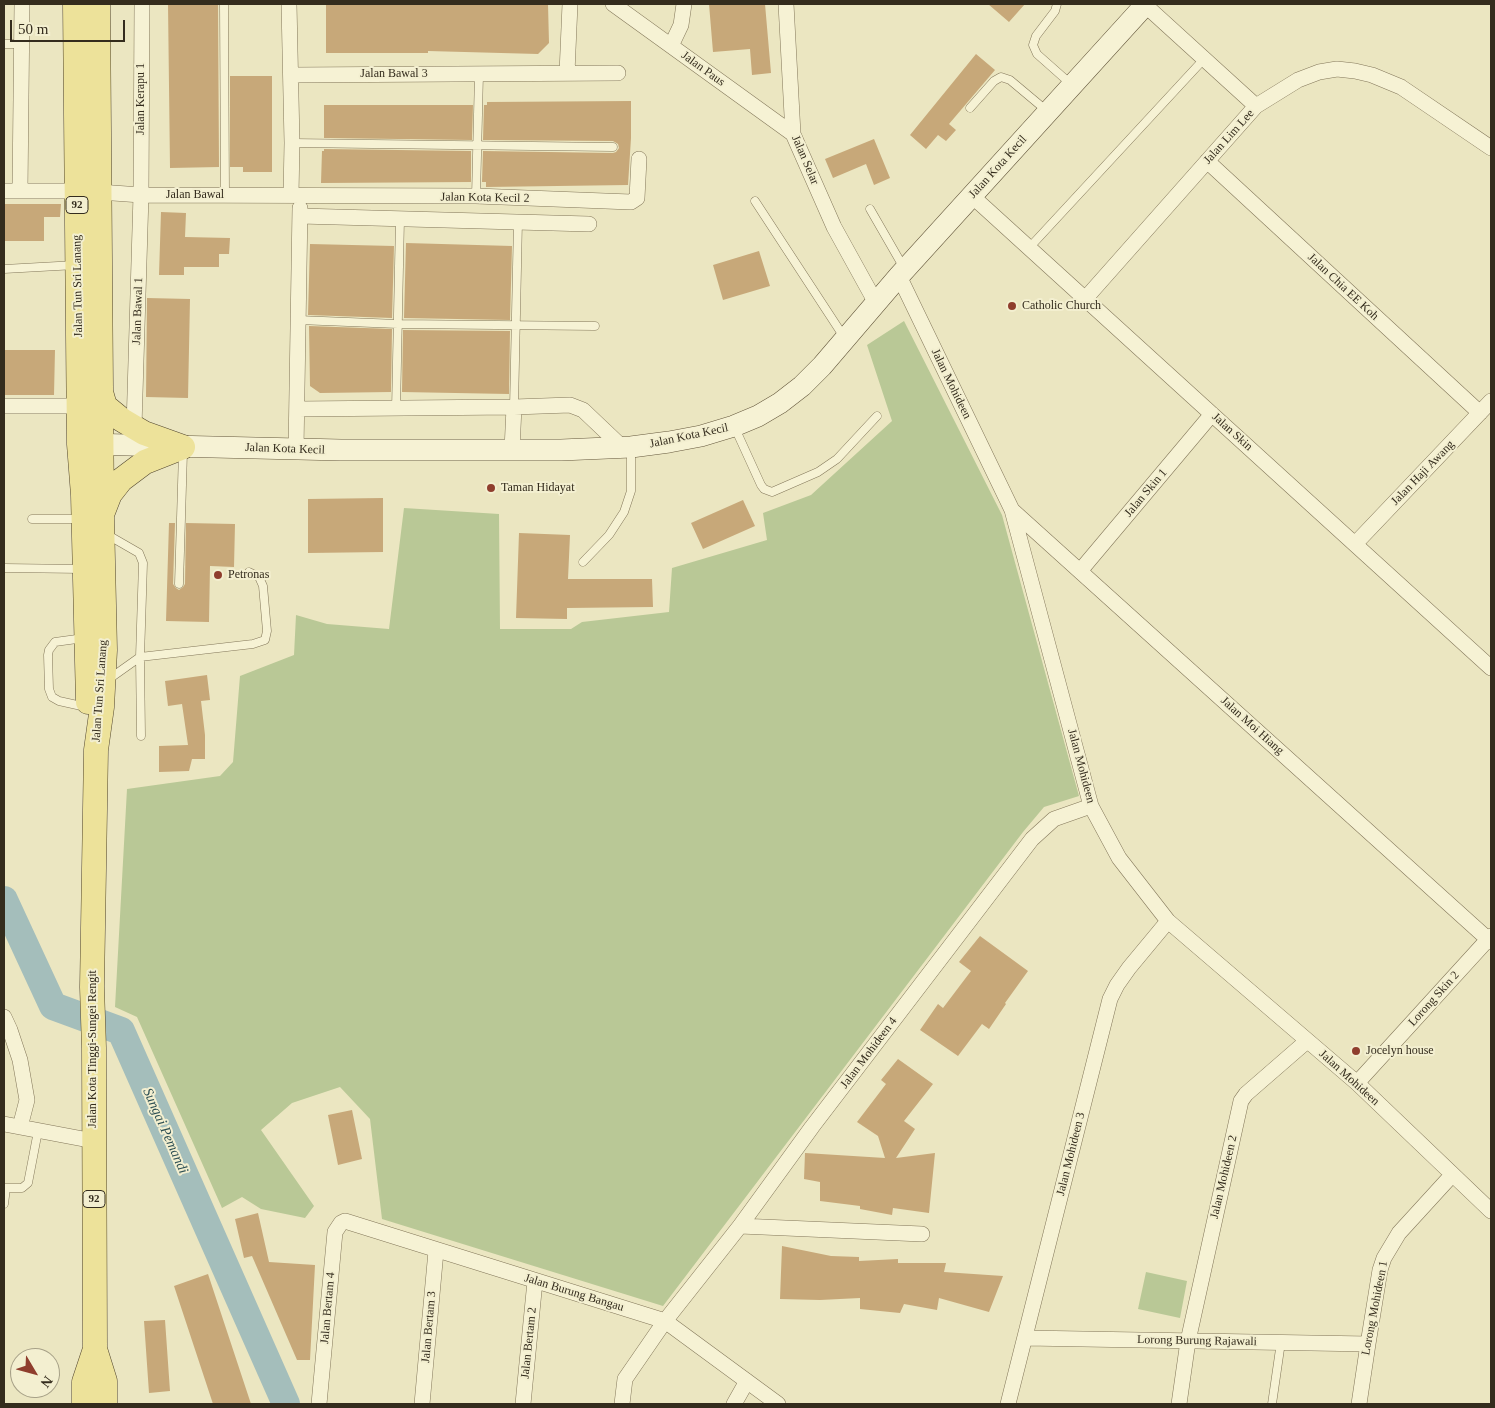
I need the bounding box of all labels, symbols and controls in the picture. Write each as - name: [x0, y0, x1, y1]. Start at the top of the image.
- scale bar: [12, 10, 128, 42]
- text: 50 m: [18, 21, 48, 37]
- street label: Jalan Paus: [678, 48, 728, 90]
- street label: Jalan Kerapu 1: [134, 63, 148, 135]
- street label: Jalan Bawal 3: [360, 67, 428, 81]
- street label: Jalan Lim Lee: [1201, 107, 1257, 167]
- street label: Jalan Kota Kecil: [966, 132, 1030, 202]
- street label: Jalan Selar: [788, 133, 822, 187]
- street label: Jalan Bawal: [166, 188, 224, 202]
- street label: Jalan Kota Kecil 2: [440, 190, 530, 206]
- road number: 92: [66, 196, 88, 214]
- street label: Jalan Tun Sri Lanang: [70, 235, 86, 337]
- street label: Jalan Chia EE Koh: [1305, 250, 1381, 324]
- street label: Jalan Bawal 1: [130, 277, 146, 345]
- place label: Catholic Church: [1022, 299, 1101, 313]
- marker: Catholic Church: [1006, 300, 1018, 312]
- street label: Jalan Mohideen: [928, 347, 974, 421]
- street label: Jalan Skin: [1209, 410, 1255, 454]
- street label: Jalan Kota Kecil: [648, 421, 730, 451]
- street label: Jalan Haji Awang: [1388, 437, 1458, 509]
- street label: Jalan Kota Kecil: [245, 440, 325, 458]
- street label: Jalan Skin 1: [1122, 466, 1170, 520]
- place label: Taman Hidayat: [501, 481, 574, 495]
- marker: Taman Hidayat: [485, 482, 497, 494]
- place label: Petronas: [228, 568, 269, 582]
- marker: Petronas: [212, 569, 224, 581]
- street label: Jalan Tun Sri Lanang: [89, 639, 111, 743]
- street label: Jalan Moi Hiang: [1217, 694, 1287, 758]
- street label: Jalan Mohideen: [1064, 727, 1098, 805]
- street label: Lorong Skin 2: [1405, 968, 1463, 1030]
- street label: Jalan Kota Tinggi-Sungei Rengit: [86, 970, 100, 1128]
- street label: Jalan Mohideen 4: [838, 1015, 900, 1091]
- place label: Jocelyn house: [1366, 1044, 1434, 1058]
- marker: Jocelyn house: [1350, 1045, 1362, 1057]
- street label: Jalan Mohideen: [1316, 1047, 1382, 1109]
- water label: Sungai Pemandi: [139, 1085, 191, 1177]
- street label: Jalan Mohideen 3: [1054, 1111, 1088, 1197]
- street label: Jalan Mohideen 2: [1207, 1134, 1241, 1220]
- road number: 92: [83, 1190, 105, 1208]
- street label: Lorong Mohideen 1: [1359, 1260, 1391, 1356]
- street label: Jalan Burung Bangau: [522, 1271, 626, 1315]
- street label: Jalan Bertam 4: [318, 1272, 338, 1344]
- street label: Jalan Bertam 3: [419, 1291, 439, 1363]
- street label: Jalan Bertam 2: [518, 1306, 540, 1380]
- street label: Lorong Burung Rajawali: [1137, 1333, 1257, 1349]
- north arrow: [10, 1348, 60, 1398]
- text: N: [38, 1373, 56, 1390]

